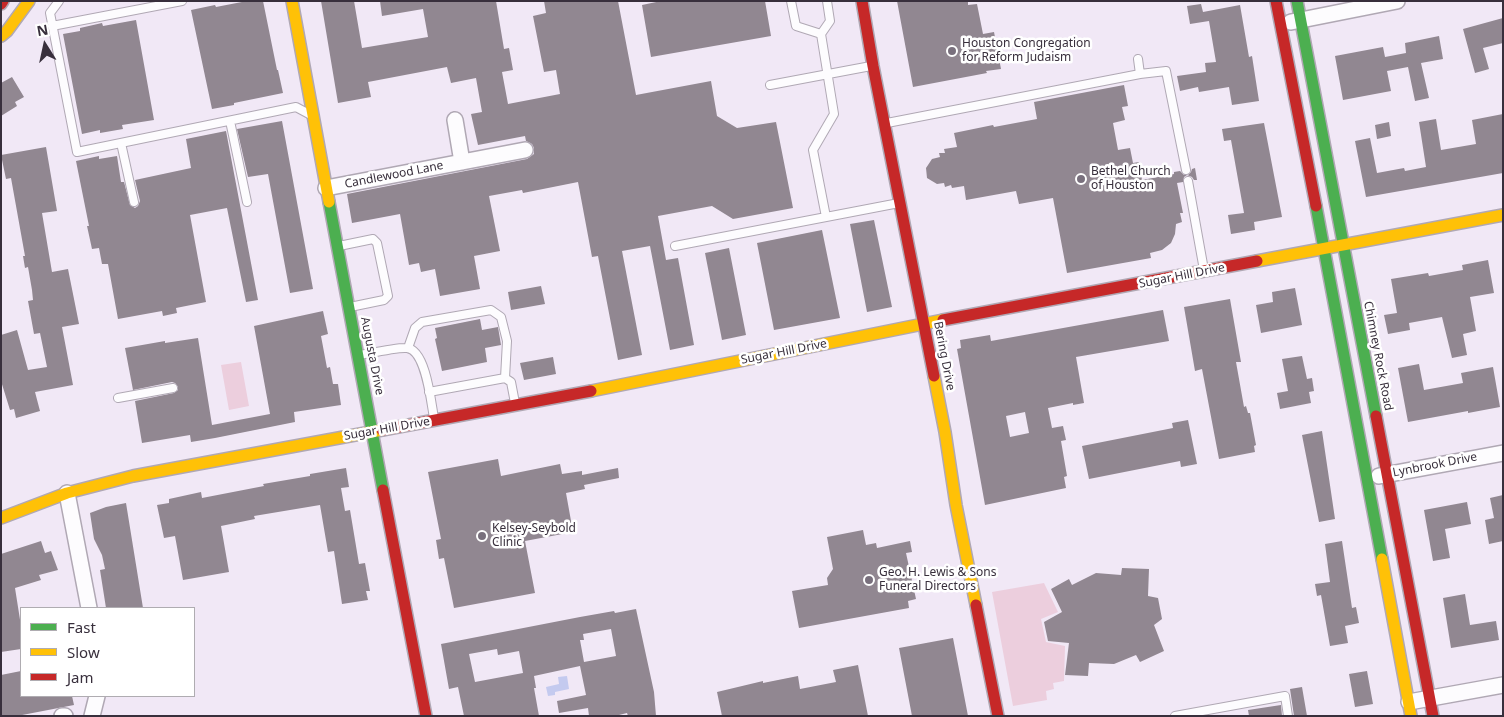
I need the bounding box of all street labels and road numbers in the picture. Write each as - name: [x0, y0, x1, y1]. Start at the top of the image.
- street label: Candlewood Lane: [343, 158, 445, 192]
- street label: Sugar Hill Drive: [1138, 261, 1226, 291]
- street label: Chimney Rock Road: [1360, 300, 1396, 412]
- street label: Augusta Drive: [357, 316, 387, 396]
- street label: Bering Drive: [930, 320, 958, 392]
- street label: Sugar Hill Drive: [740, 337, 828, 367]
- street label: Sugar Hill Drive: [343, 414, 431, 444]
- street label: Lynbrook Drive: [1392, 450, 1478, 480]

